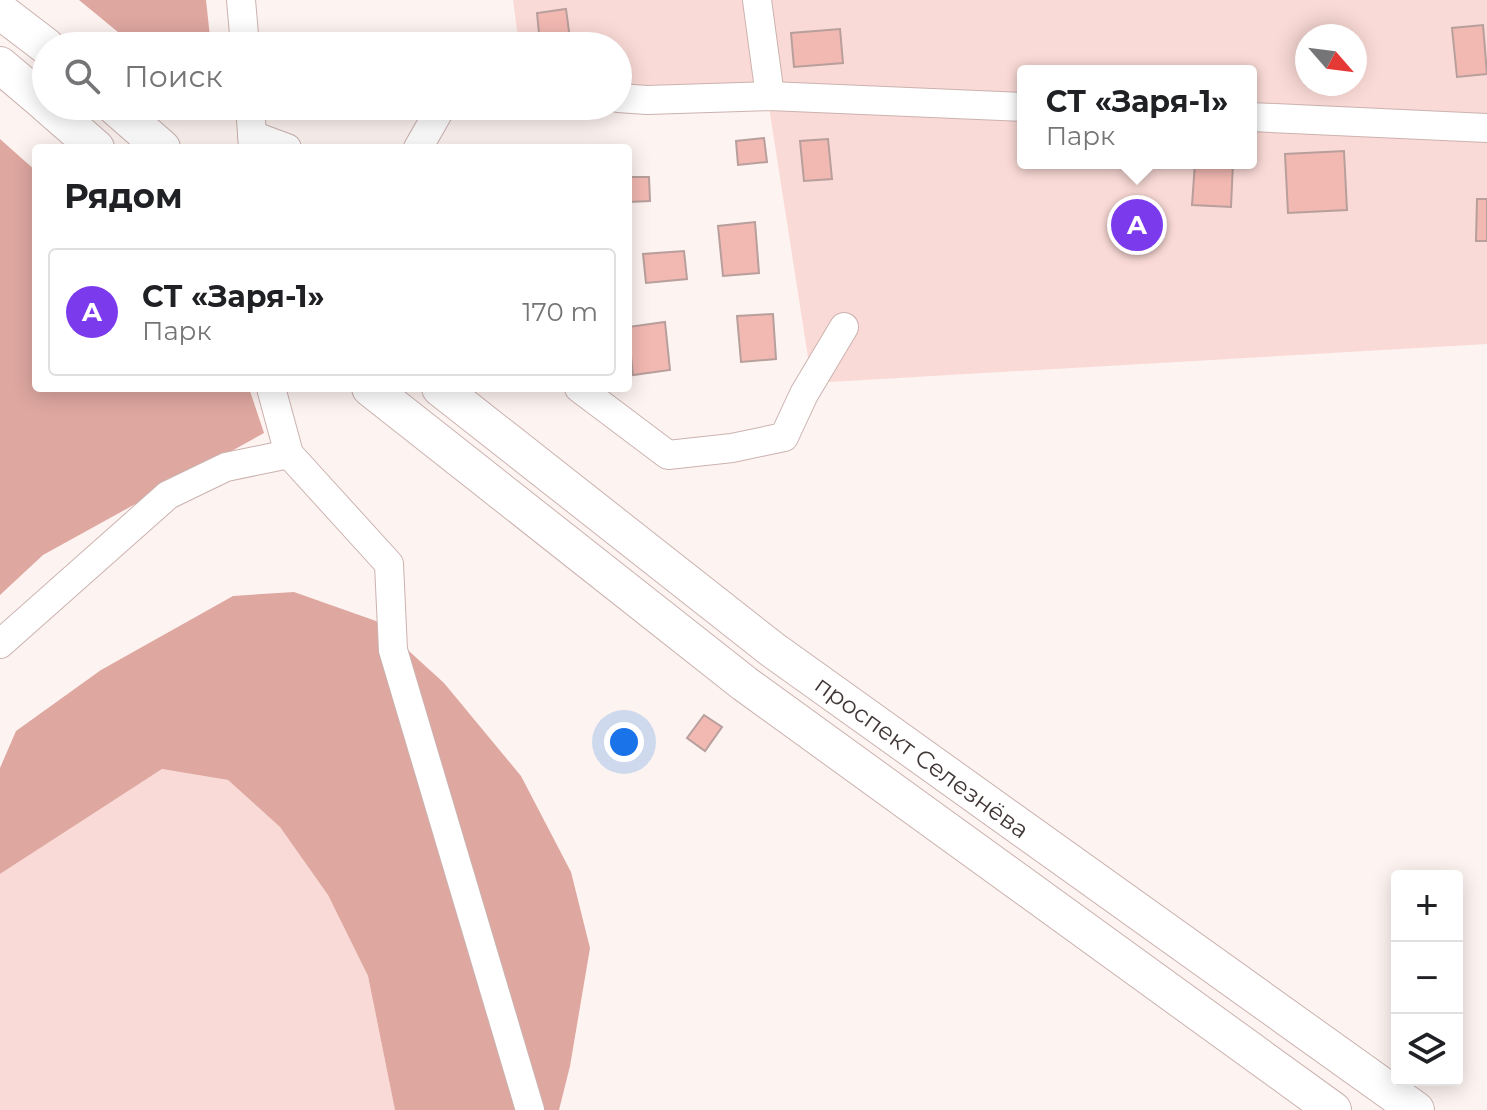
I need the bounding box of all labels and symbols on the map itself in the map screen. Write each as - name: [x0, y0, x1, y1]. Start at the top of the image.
- north arrow: [1295, 24, 1367, 96]
- pin: A: [1111, 195, 1163, 255]
- street label: проспект Селезнёва: [809, 670, 1035, 844]
- your location: [604, 722, 644, 762]

